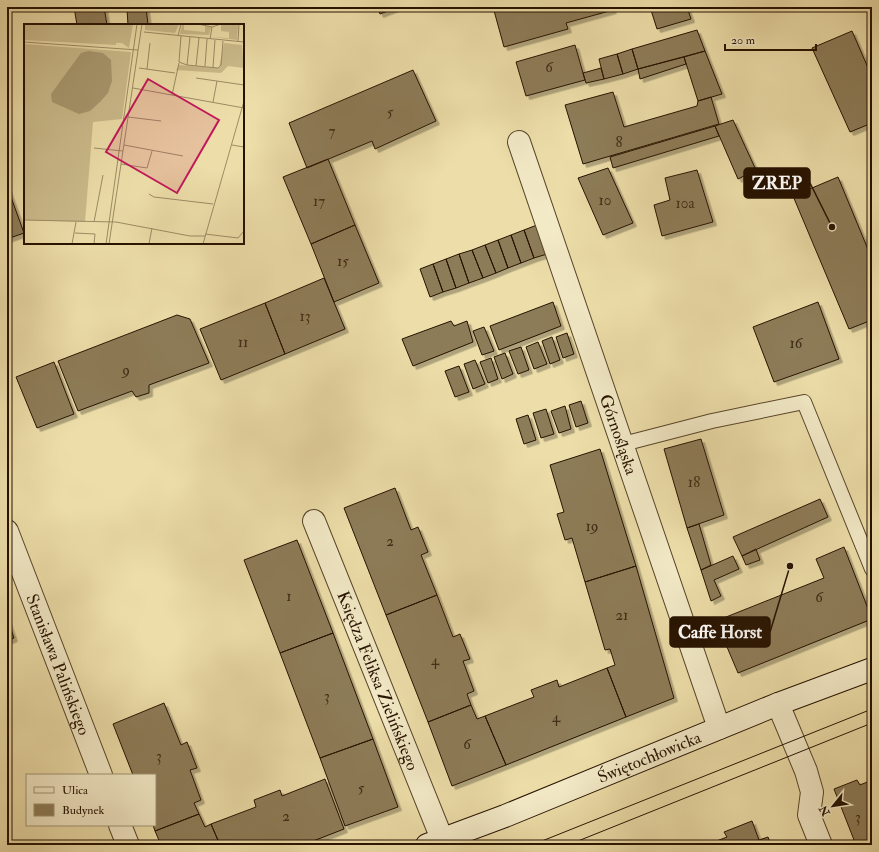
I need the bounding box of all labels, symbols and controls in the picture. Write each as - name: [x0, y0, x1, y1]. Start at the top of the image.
- inset map: [24, 24, 244, 244]
- scale bar: [725, 26, 816, 52]
- text: 20 m: [731, 33, 756, 48]
- house number: 6: [545, 58, 554, 77]
- house number: 5: [387, 103, 394, 122]
- house number: 7: [329, 122, 336, 141]
- house number: 8: [615, 133, 623, 152]
- callout: ZREP: [744, 168, 810, 198]
- text: ZREP: [752, 172, 802, 195]
- house number: 10: [599, 191, 611, 210]
- house number: 17: [313, 192, 325, 211]
- house number: 10a: [675, 194, 695, 213]
- house number: 15: [337, 252, 349, 271]
- house number: 13: [299, 307, 311, 326]
- house number: 11: [238, 333, 248, 352]
- house number: 16: [790, 334, 804, 353]
- house number: 9: [121, 361, 130, 380]
- street label: Górnośląska: [595, 391, 643, 478]
- house number: 18: [688, 473, 700, 492]
- house number: 19: [586, 517, 598, 536]
- house number: 2: [386, 532, 394, 551]
- house number: 1: [286, 587, 292, 606]
- street label: Księdza Feliksa Zielińskiego: [333, 588, 424, 773]
- house number: 6: [815, 588, 824, 607]
- street label: Stanisława Palińskiego: [22, 591, 95, 738]
- house number: 21: [616, 606, 628, 625]
- callout: Caffe Horst: [670, 617, 770, 647]
- text: Caffe Horst: [678, 621, 762, 644]
- house number: 4: [431, 651, 440, 670]
- house number: 3: [324, 687, 330, 706]
- house number: 4: [552, 708, 561, 727]
- street label: Świętochłowicka: [594, 726, 705, 787]
- house number: 6: [463, 735, 472, 754]
- house number: 3: [156, 747, 162, 766]
- legend: [26, 774, 156, 826]
- house number: 5: [358, 779, 365, 798]
- text: Ulica: [62, 783, 89, 798]
- north arrow: [813, 786, 853, 826]
- text: N: [816, 802, 833, 819]
- text: Budynek: [62, 803, 104, 818]
- house number: 2: [282, 807, 290, 826]
- house number: 3: [855, 808, 861, 827]

